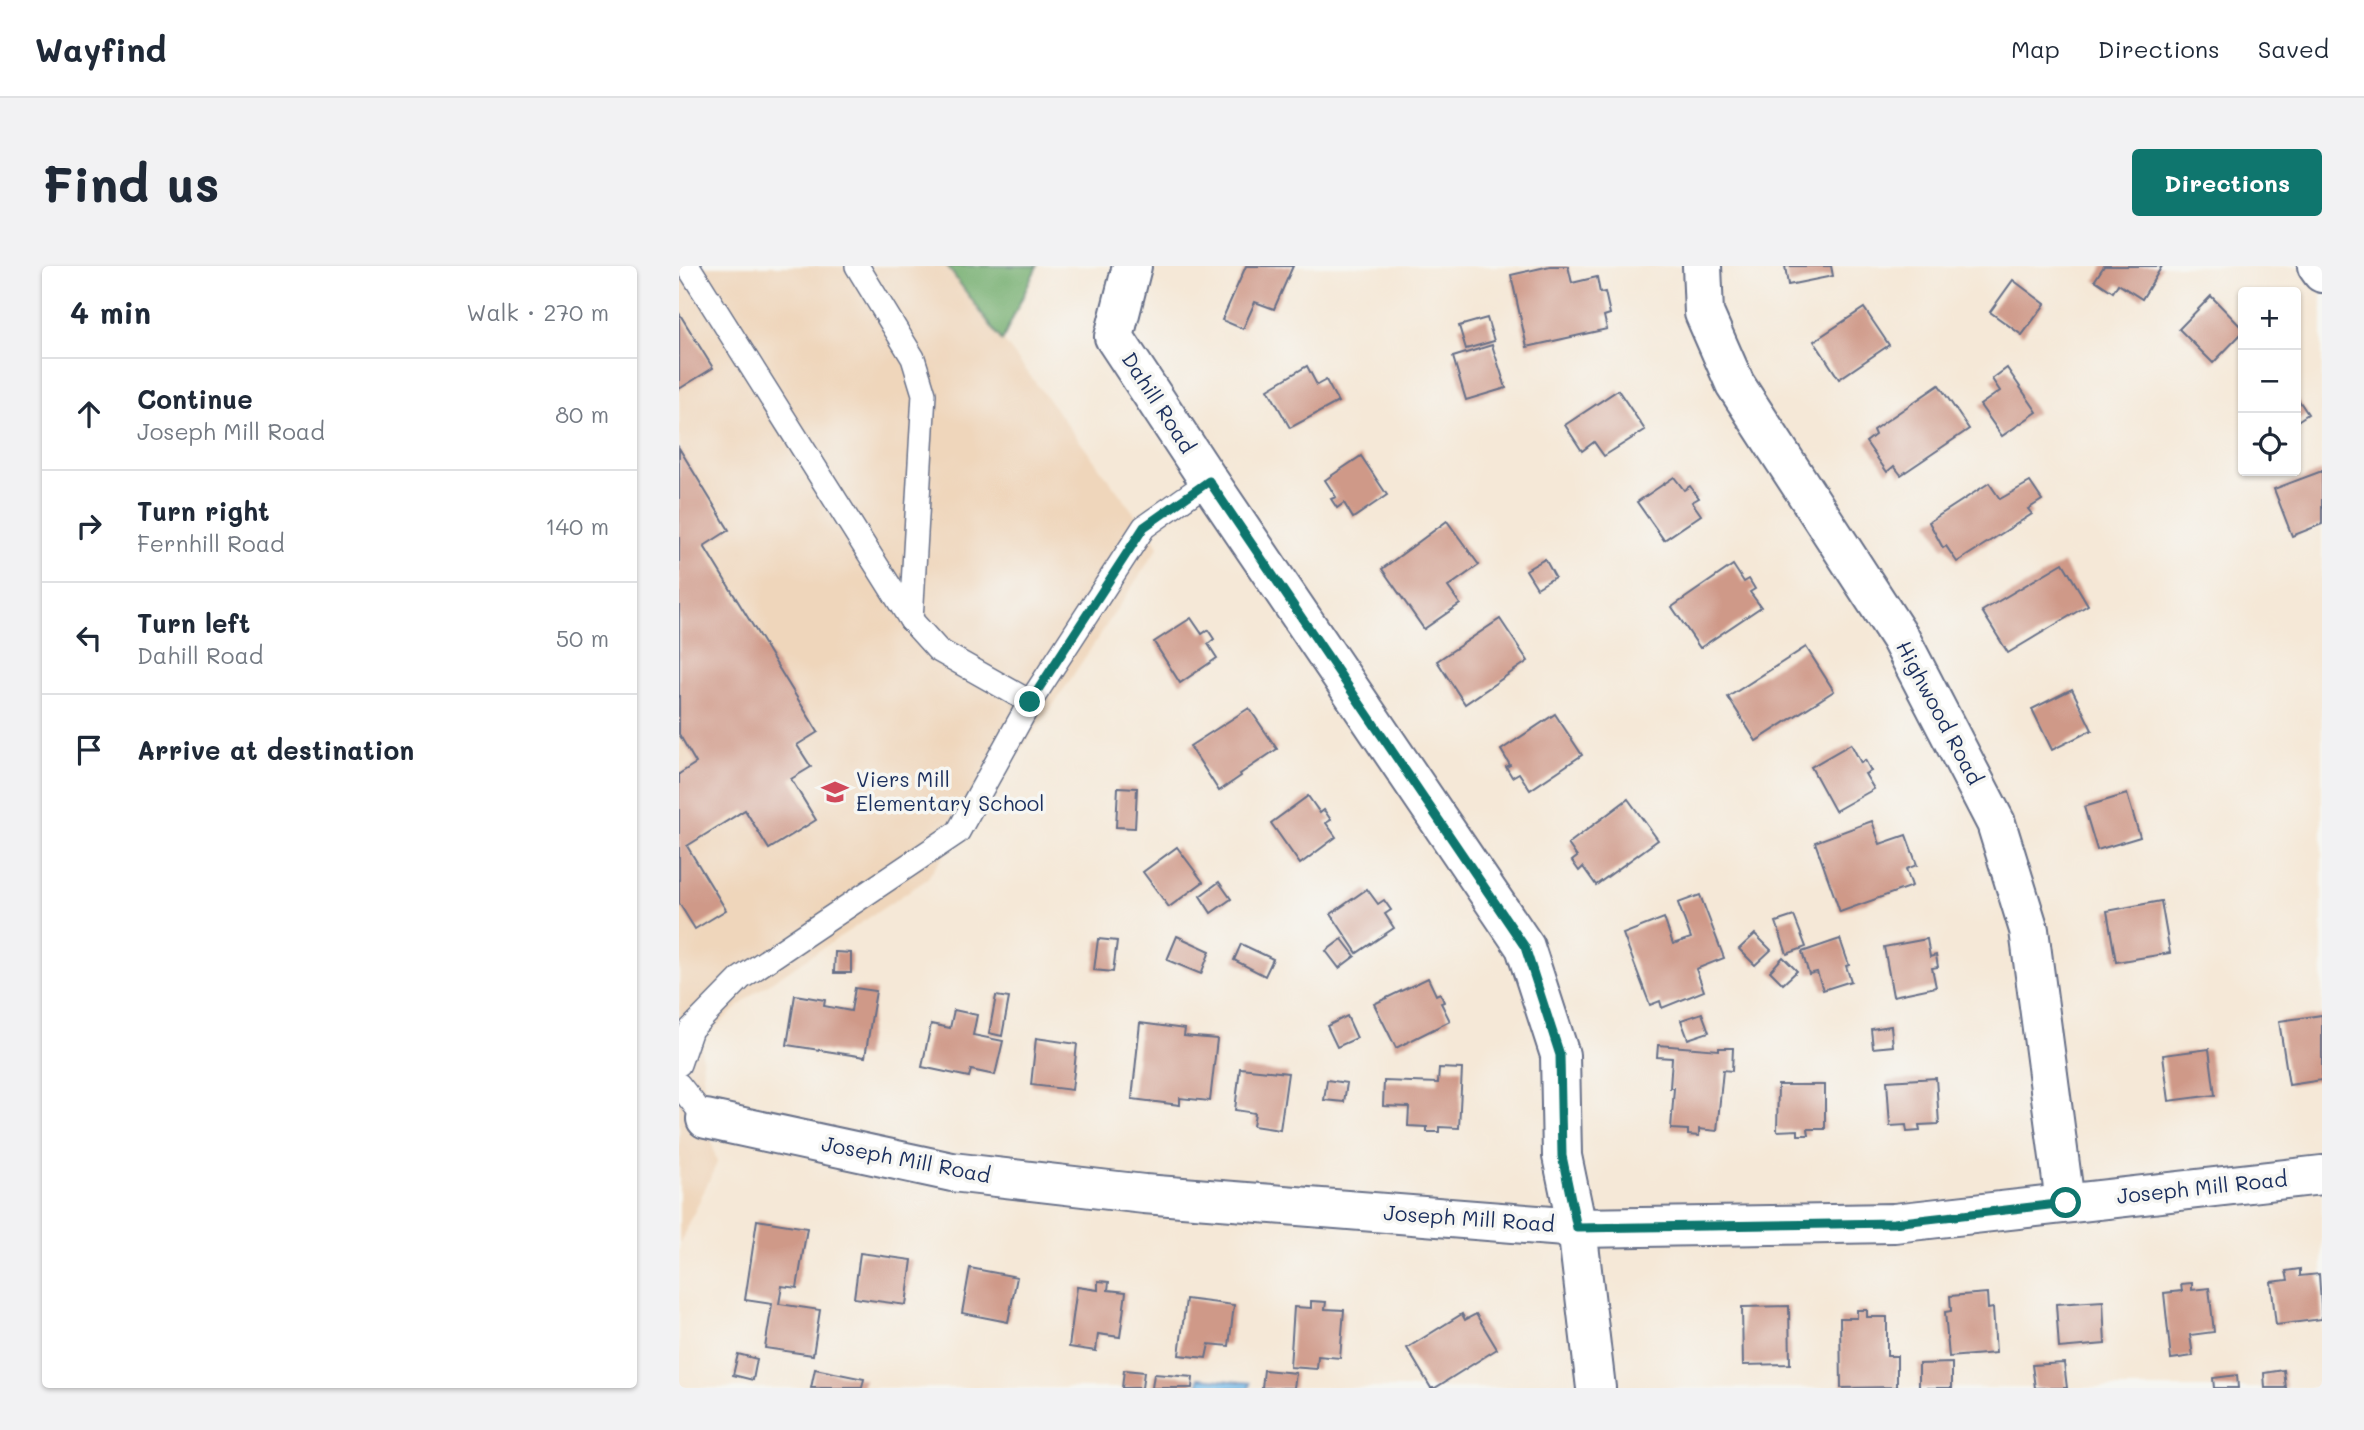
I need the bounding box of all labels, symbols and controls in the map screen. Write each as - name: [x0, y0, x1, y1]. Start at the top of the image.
- text: Wayfind: [35, 27, 166, 70]
- text: Map: [2011, 33, 2060, 64]
- text: Directions: [2098, 33, 2220, 64]
- text: Saved: [2258, 33, 2329, 64]
- button: Directions: [2132, 149, 2322, 216]
- text: Find us: [42, 151, 220, 214]
- map controls: [2238, 287, 2301, 476]
- button: +: [2238, 287, 2301, 350]
- text: 4 min: [70, 292, 151, 332]
- text: Walk · 270 m: [466, 297, 609, 327]
- street label: Dahill Road: [1117, 346, 1202, 458]
- button: −: [2238, 350, 2301, 413]
- text: Continue: [137, 382, 253, 416]
- icon: ahead: [70, 395, 108, 433]
- text: 80 m: [555, 399, 609, 429]
- button: locate: [2238, 413, 2301, 476]
- text: Joseph Mill Road: [137, 416, 325, 446]
- text: Turn right: [137, 494, 270, 528]
- icon: right: [70, 507, 108, 545]
- text: 140 m: [545, 511, 609, 541]
- text: Fernhill Road: [137, 528, 285, 558]
- text: Turn left: [137, 606, 250, 640]
- icon: left: [70, 619, 108, 657]
- text: 50 m: [556, 623, 609, 653]
- street label: Highwood Road: [1891, 636, 1990, 789]
- text: Dahill Road: [137, 640, 263, 670]
- route end: [1014, 686, 1045, 717]
- icon: arrive: [70, 731, 108, 769]
- text: Arrive at destination: [137, 733, 414, 767]
- place label: Viers Mill Elementary School: [856, 765, 1044, 816]
- school or university icon: Viers Mill Elementary School: [820, 777, 850, 807]
- street label: Joseph Mill Road: [820, 1129, 993, 1188]
- street label: Joseph Mill Road: [2115, 1164, 2289, 1209]
- route start: [2050, 1187, 2081, 1218]
- street label: Joseph Mill Road: [1383, 1198, 1556, 1237]

